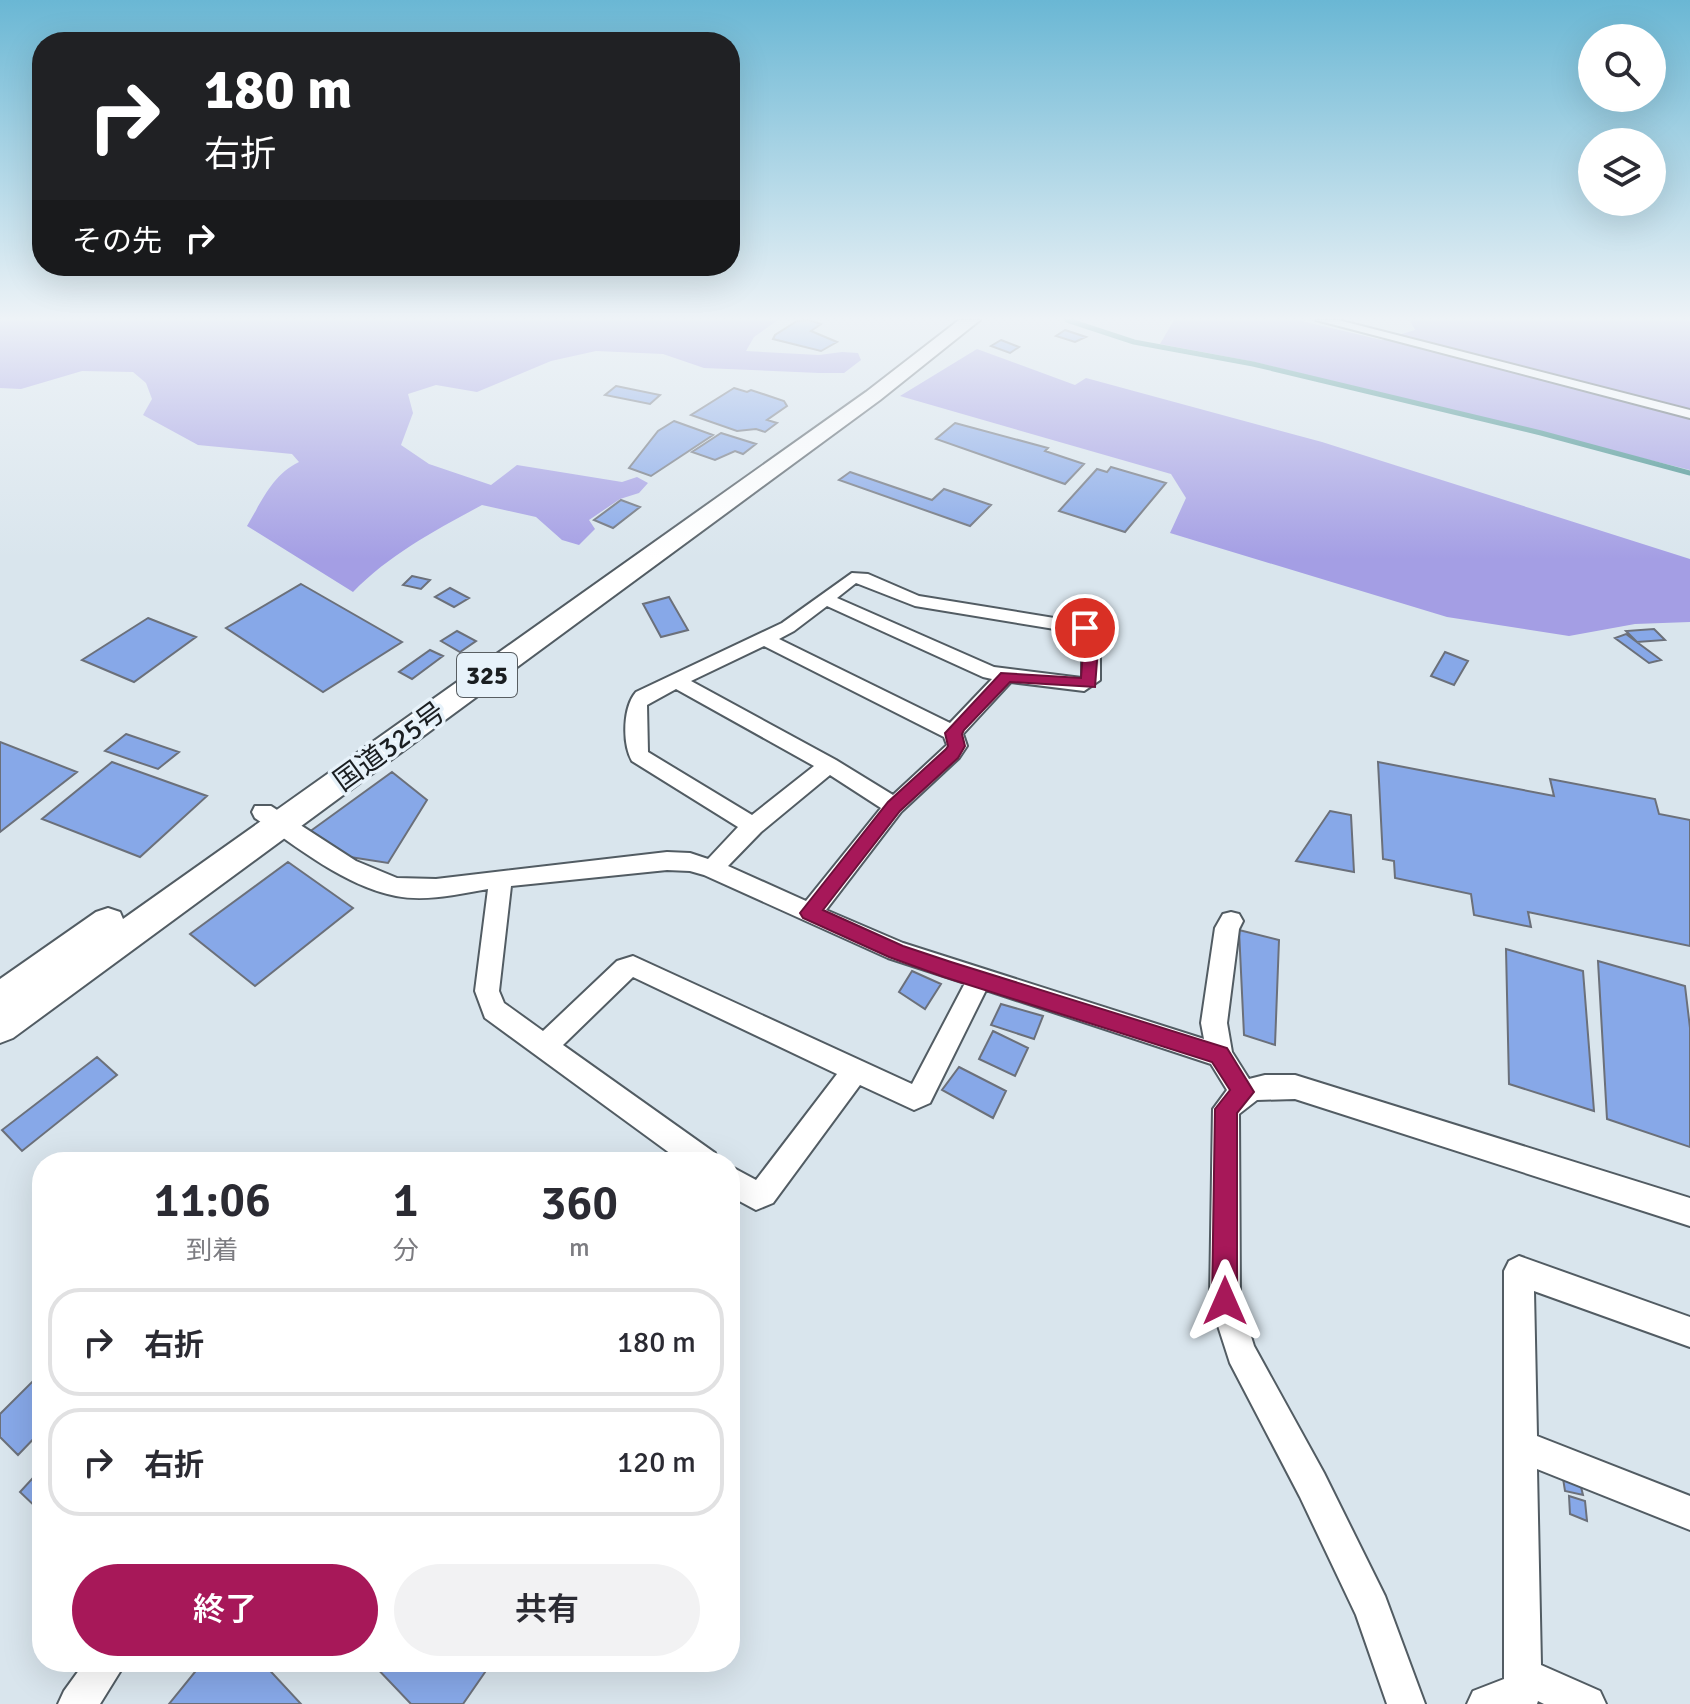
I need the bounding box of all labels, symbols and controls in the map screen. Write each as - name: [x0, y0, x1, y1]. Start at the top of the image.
- map controls: [1578, 24, 1666, 216]
- button: search: [1578, 24, 1666, 112]
- text: 180 m: [204, 55, 352, 124]
- icon: right: [72, 64, 176, 168]
- button: layers: [1578, 128, 1666, 216]
- text: 右折: [204, 132, 276, 177]
- icon: right: [178, 216, 222, 260]
- text: その先: [72, 223, 162, 260]
- pin: [1051, 594, 1119, 662]
- icon: arrive: [1063, 606, 1107, 650]
- road number: 325: [457, 653, 517, 697]
- street label: 国道325号: [327, 695, 452, 799]
- text: 11:06: [154, 1171, 271, 1230]
- text: 1: [393, 1171, 419, 1230]
- text: 360: [540, 1174, 618, 1233]
- text: m: [569, 1232, 590, 1264]
- text: 到着: [186, 1235, 238, 1267]
- text: 分: [393, 1235, 419, 1267]
- position arrow: [1183, 1259, 1267, 1343]
- icon: right: [76, 1320, 120, 1364]
- text: 180 m: [617, 1324, 696, 1361]
- text: 右折: [144, 1327, 204, 1364]
- icon: right: [76, 1440, 120, 1484]
- text: 120 m: [617, 1444, 696, 1481]
- text: 右折: [144, 1447, 204, 1484]
- button: 終了: [72, 1564, 378, 1656]
- button: 共有: [394, 1564, 700, 1656]

